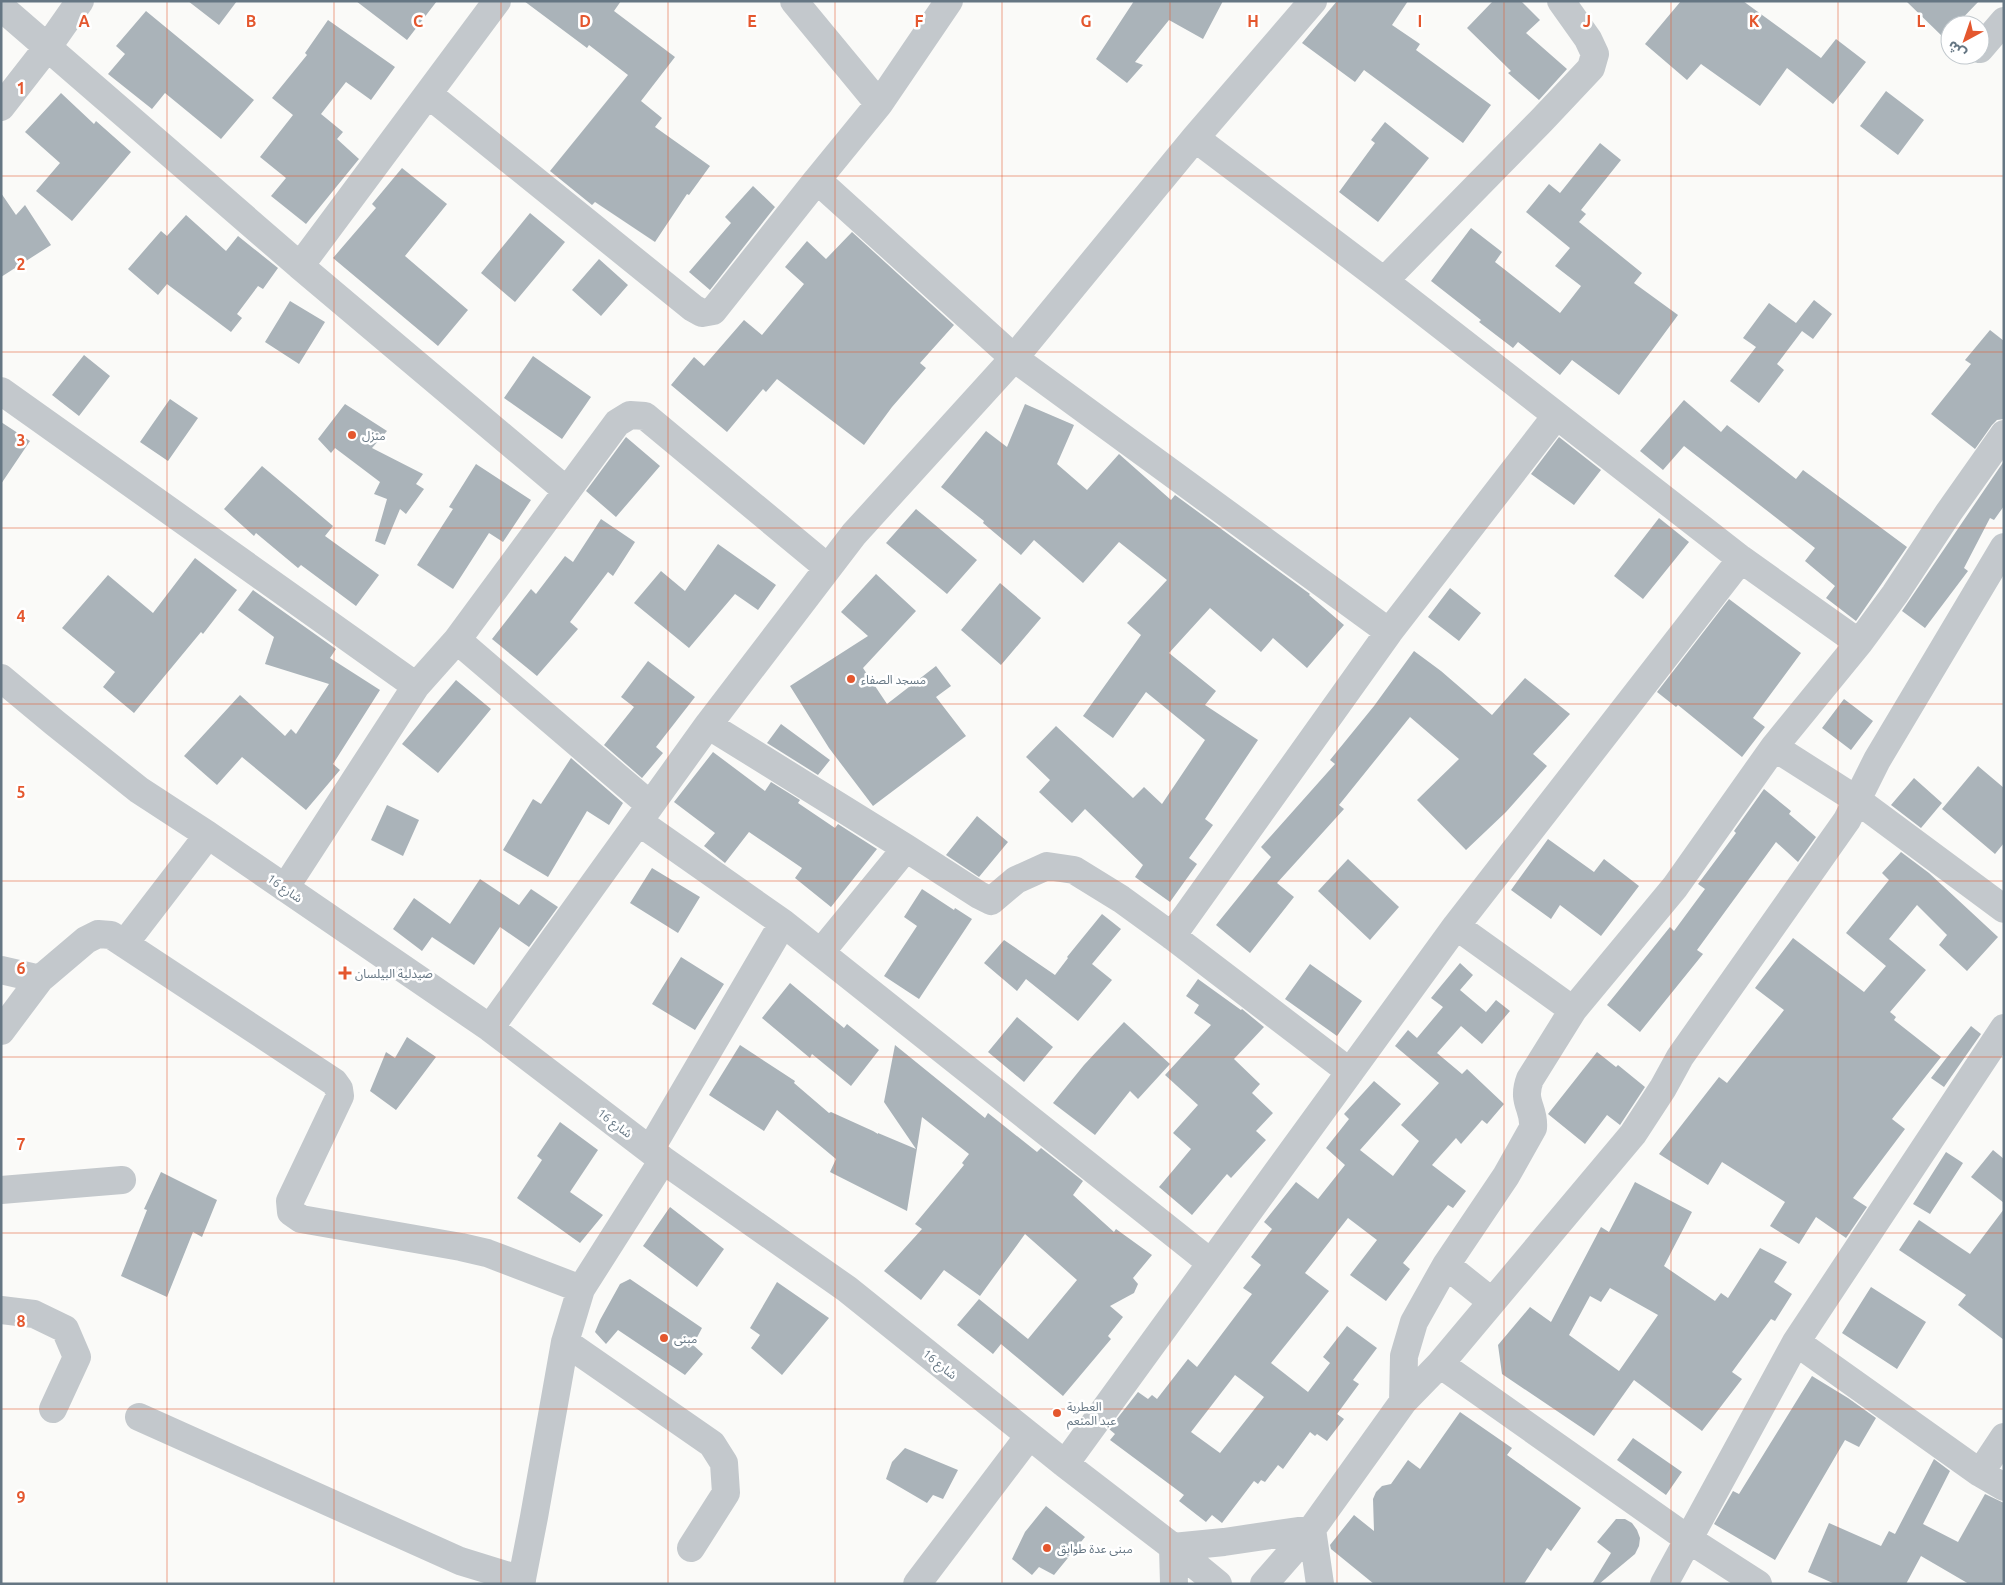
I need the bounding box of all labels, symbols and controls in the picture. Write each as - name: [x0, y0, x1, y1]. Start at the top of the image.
- text: A: [78, 12, 90, 30]
- text: B: [246, 12, 256, 30]
- text: C: [413, 12, 423, 30]
- text: D: [579, 12, 591, 30]
- text: E: [747, 12, 757, 30]
- text: F: [915, 12, 924, 30]
- text: G: [1080, 12, 1092, 30]
- text: H: [1247, 12, 1259, 30]
- text: I: [1418, 12, 1422, 30]
- text: J: [1583, 12, 1591, 30]
- text: K: [1749, 12, 1760, 30]
- text: L: [1917, 12, 1926, 30]
- north arrow: [1940, 15, 1990, 65]
- text: ش: [1944, 38, 1969, 62]
- text: 1: [16, 79, 26, 97]
- text: 2: [16, 255, 26, 273]
- marker: منزل: [346, 429, 358, 441]
- place label: منزل: [362, 429, 386, 443]
- text: 3: [16, 431, 26, 449]
- text: 4: [16, 607, 26, 625]
- marker: مسجد الصفاء: [845, 673, 857, 685]
- place label: مسجد الصفاء: [861, 673, 926, 686]
- text: 5: [16, 783, 26, 801]
- street label: شارع 16: [263, 871, 305, 907]
- text: 6: [16, 959, 26, 977]
- marker: صيدلية البيلسان: [339, 967, 351, 979]
- place label: صيدلية البيلسان: [355, 967, 433, 981]
- street label: شارع 16: [593, 1106, 635, 1143]
- text: 7: [16, 1135, 26, 1153]
- text: 8: [16, 1312, 26, 1330]
- marker: مبنى: [658, 1332, 670, 1344]
- place label: مبنى: [674, 1332, 697, 1346]
- street label: شارع 16: [919, 1346, 960, 1384]
- place label: العطرية عبد المنعم: [1067, 1400, 1116, 1430]
- marker: العطرية عبد المنعم: [1051, 1407, 1063, 1419]
- text: 9: [16, 1488, 26, 1506]
- marker: مبنى عدة طوابق: [1041, 1542, 1053, 1554]
- place label: مبنى عدة طوابق: [1057, 1542, 1133, 1557]

